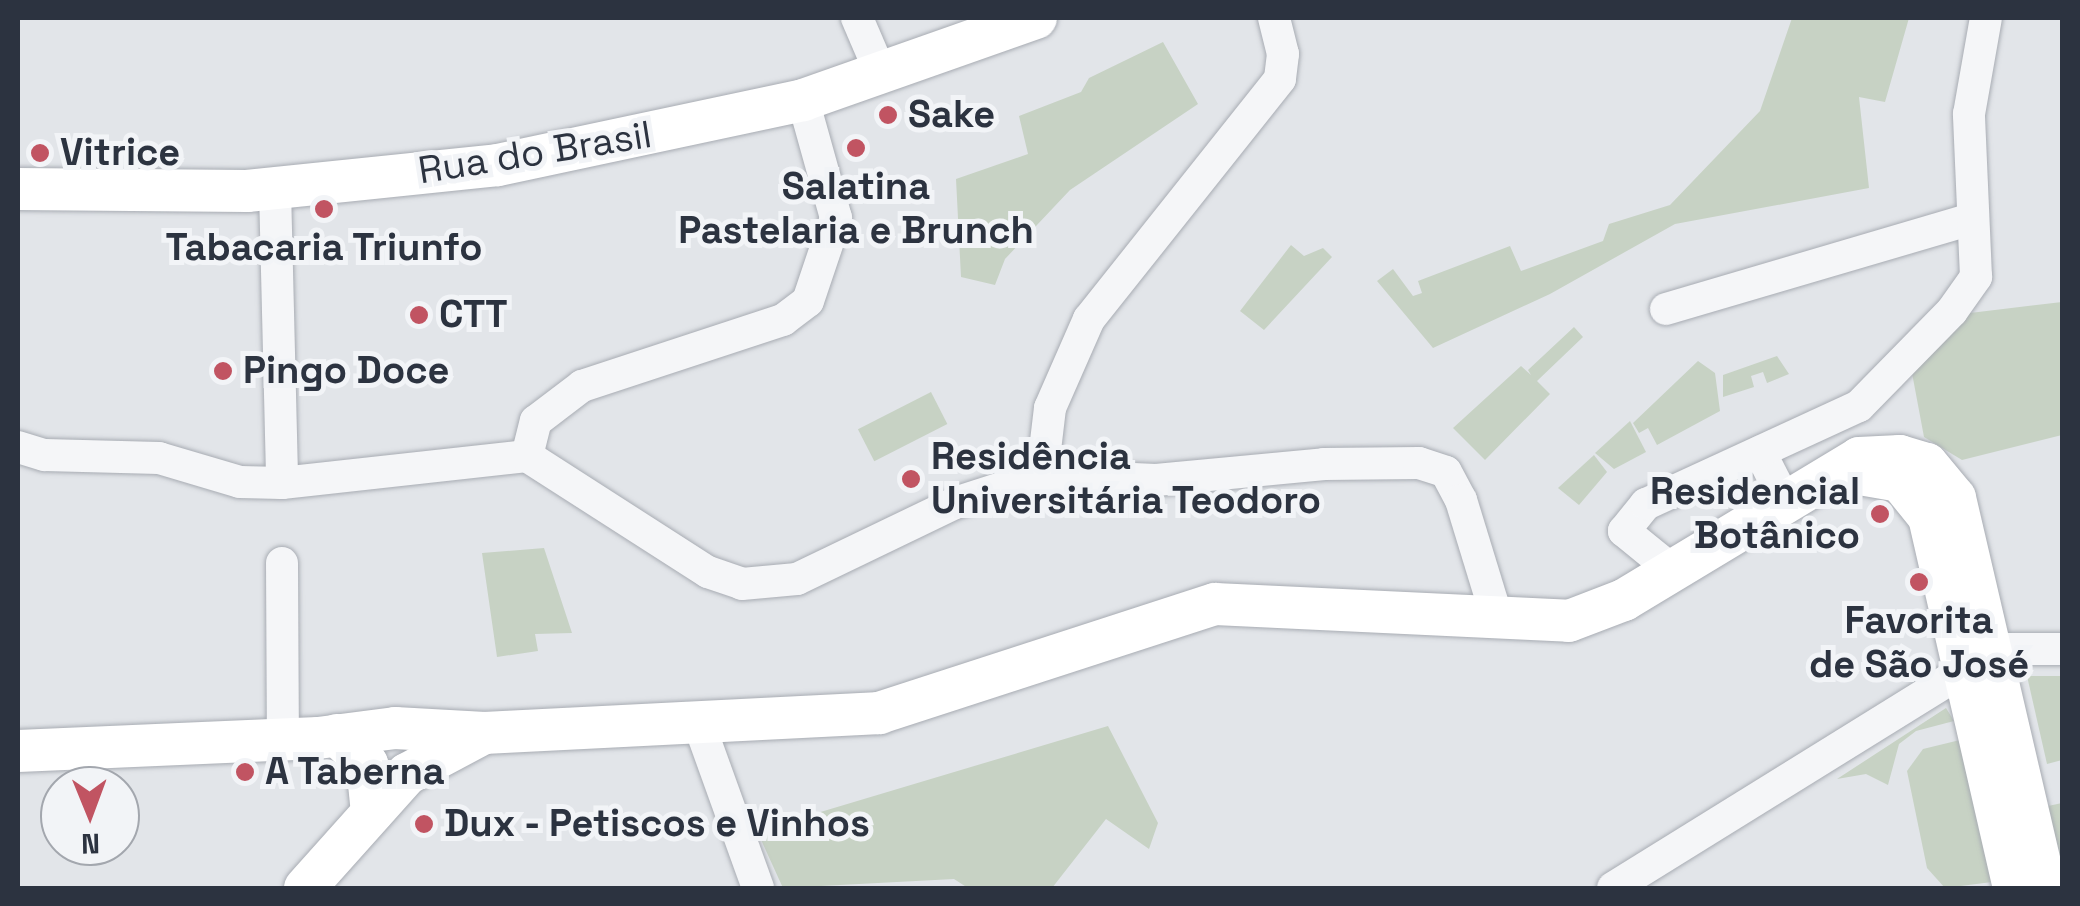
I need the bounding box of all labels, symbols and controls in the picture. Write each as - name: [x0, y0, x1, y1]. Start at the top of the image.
- place label: Sake: [908, 92, 995, 138]
- marker: Sake: [877, 104, 899, 126]
- street label: Rua do Brasil: [415, 112, 655, 194]
- place label: Vitrice: [60, 130, 180, 176]
- marker: Salatina Pastelaria e Brunch: [845, 137, 867, 159]
- marker: Vitrice: [29, 142, 51, 164]
- place label: Salatina Pastelaria e Brunch: [678, 164, 1034, 253]
- marker: Tabacaria Triunfo: [313, 198, 335, 220]
- place label: Tabacaria Triunfo: [165, 225, 483, 271]
- place label: CTT: [439, 292, 508, 338]
- marker: CTT: [408, 304, 430, 326]
- place label: Pingo Doce: [243, 348, 449, 394]
- marker: Pingo Doce: [212, 360, 234, 382]
- place label: Residência Universitária Teodoro: [931, 434, 1322, 524]
- marker: Residência Universitária Teodoro: [900, 468, 922, 490]
- place label: Residencial Botânico: [1650, 469, 1860, 558]
- marker: Residencial Botânico: [1869, 503, 1891, 525]
- marker: Favorita de São José: [1908, 571, 1930, 593]
- place label: Favorita de São José: [1809, 598, 2029, 688]
- place label: A Taberna: [265, 749, 446, 795]
- marker: A Taberna: [234, 761, 256, 783]
- north arrow: [40, 766, 140, 866]
- place label: Dux - Petiscos e Vinhos: [444, 801, 872, 847]
- marker: Dux - Petiscos e Vinhos: [413, 813, 435, 835]
- text: N: [81, 826, 100, 862]

